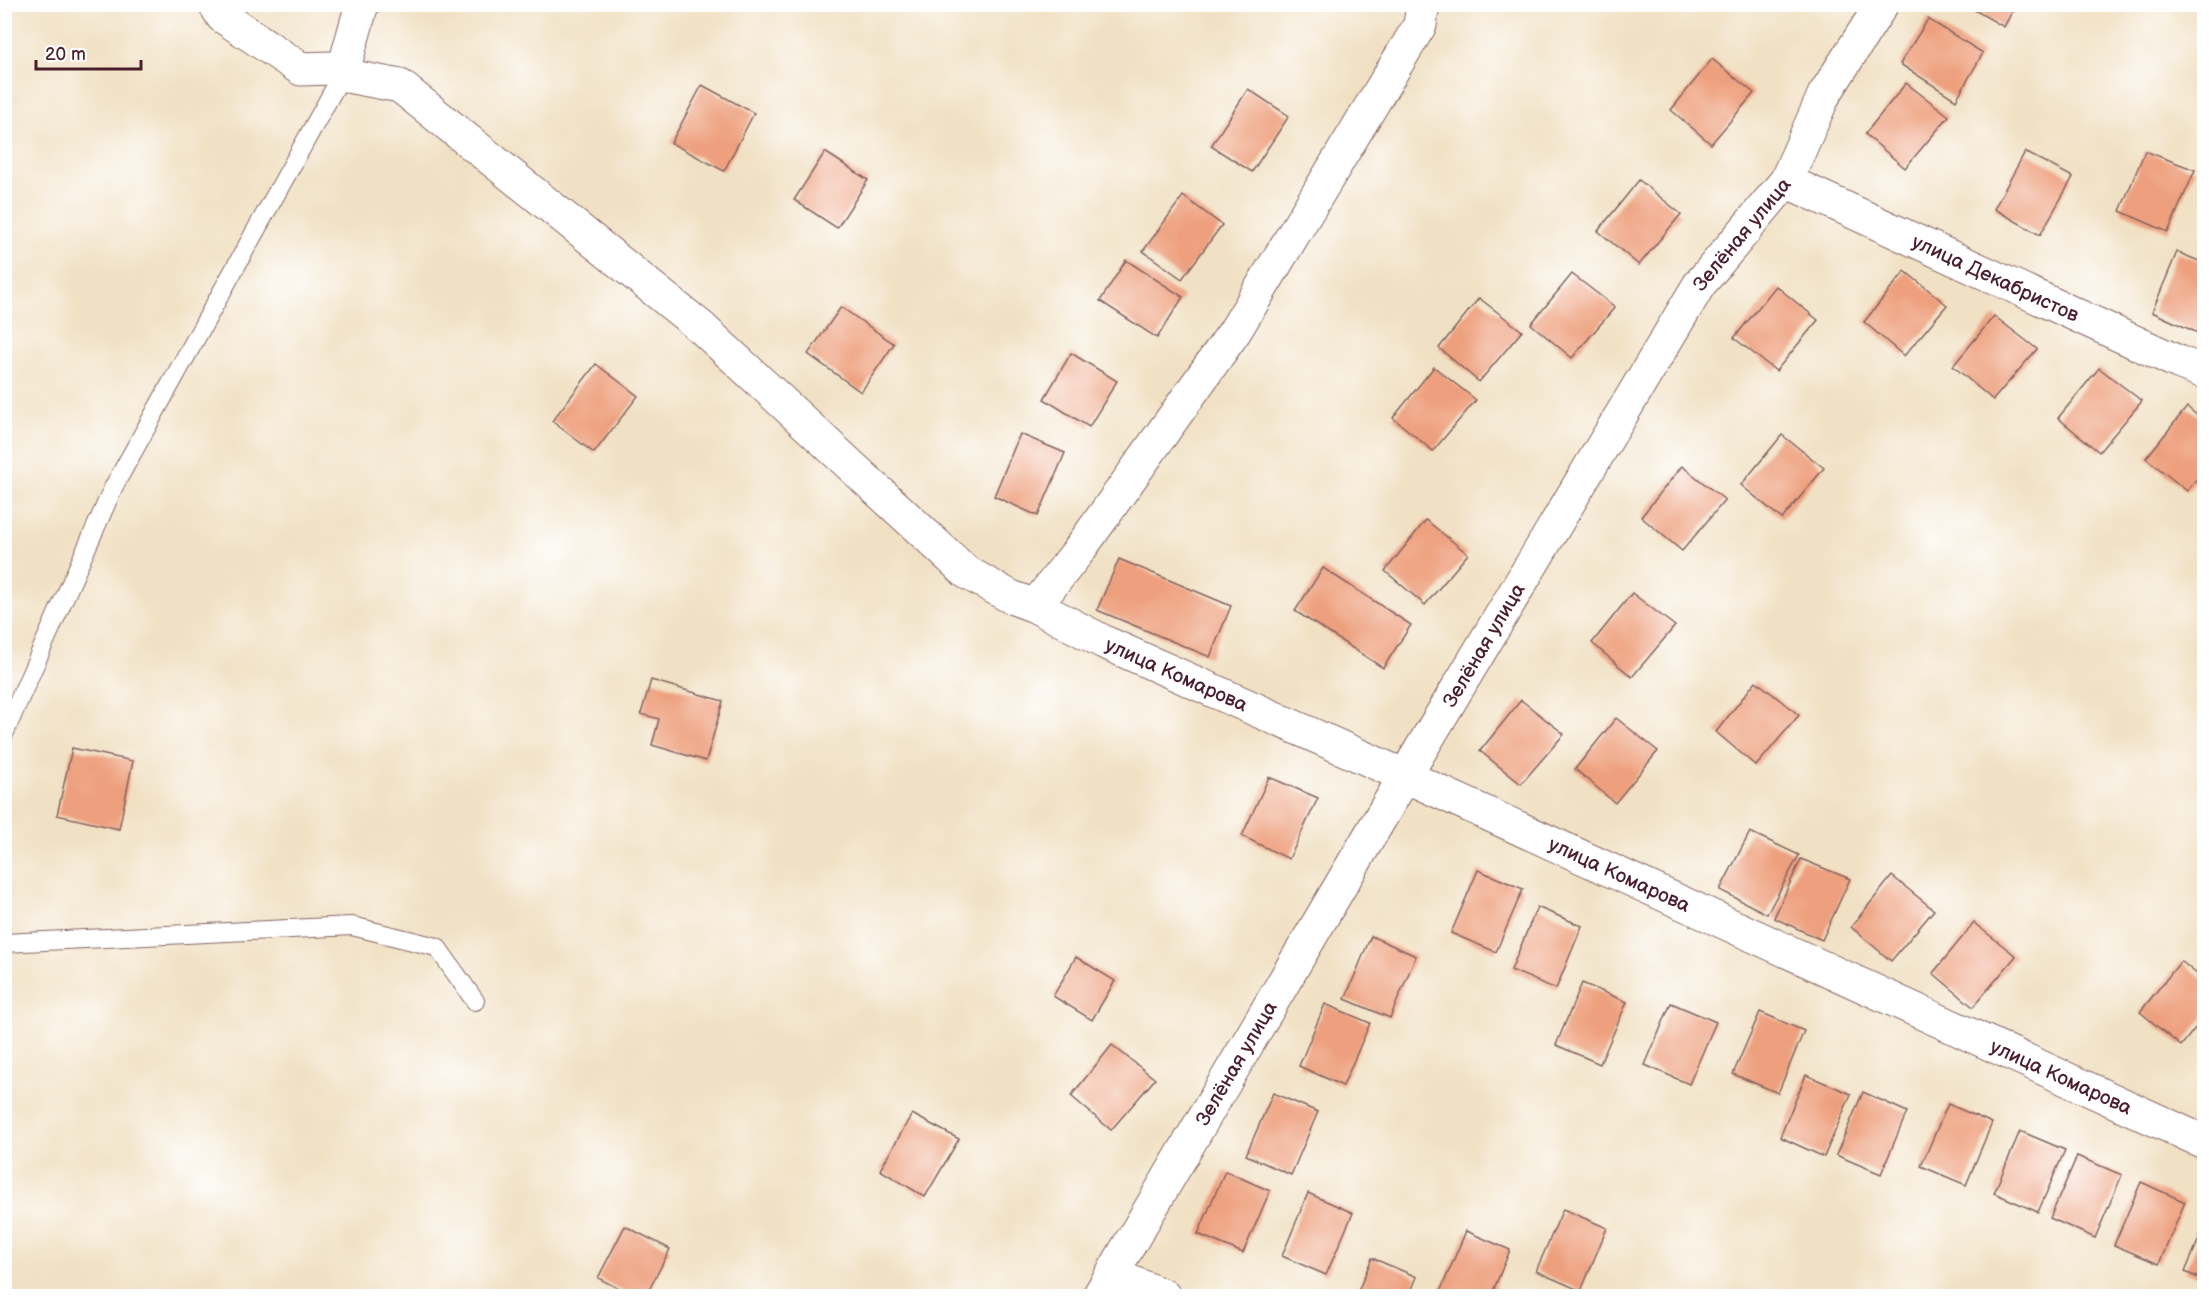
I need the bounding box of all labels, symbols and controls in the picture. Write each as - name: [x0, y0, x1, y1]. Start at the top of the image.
- scale bar: [36, 33, 141, 71]
- text: 20 m: [45, 44, 86, 65]
- street label: Зелёная улица: [1688, 173, 1797, 296]
- street label: улица Декабристов: [1908, 230, 2083, 328]
- street label: Зелёная улица: [1438, 579, 1531, 712]
- street label: улица Комарова: [1101, 633, 1251, 717]
- street label: улица Комарова: [1544, 832, 1694, 918]
- street label: Зелёная улица: [1191, 997, 1283, 1130]
- street label: улица Комарова: [1986, 1035, 2136, 1120]

